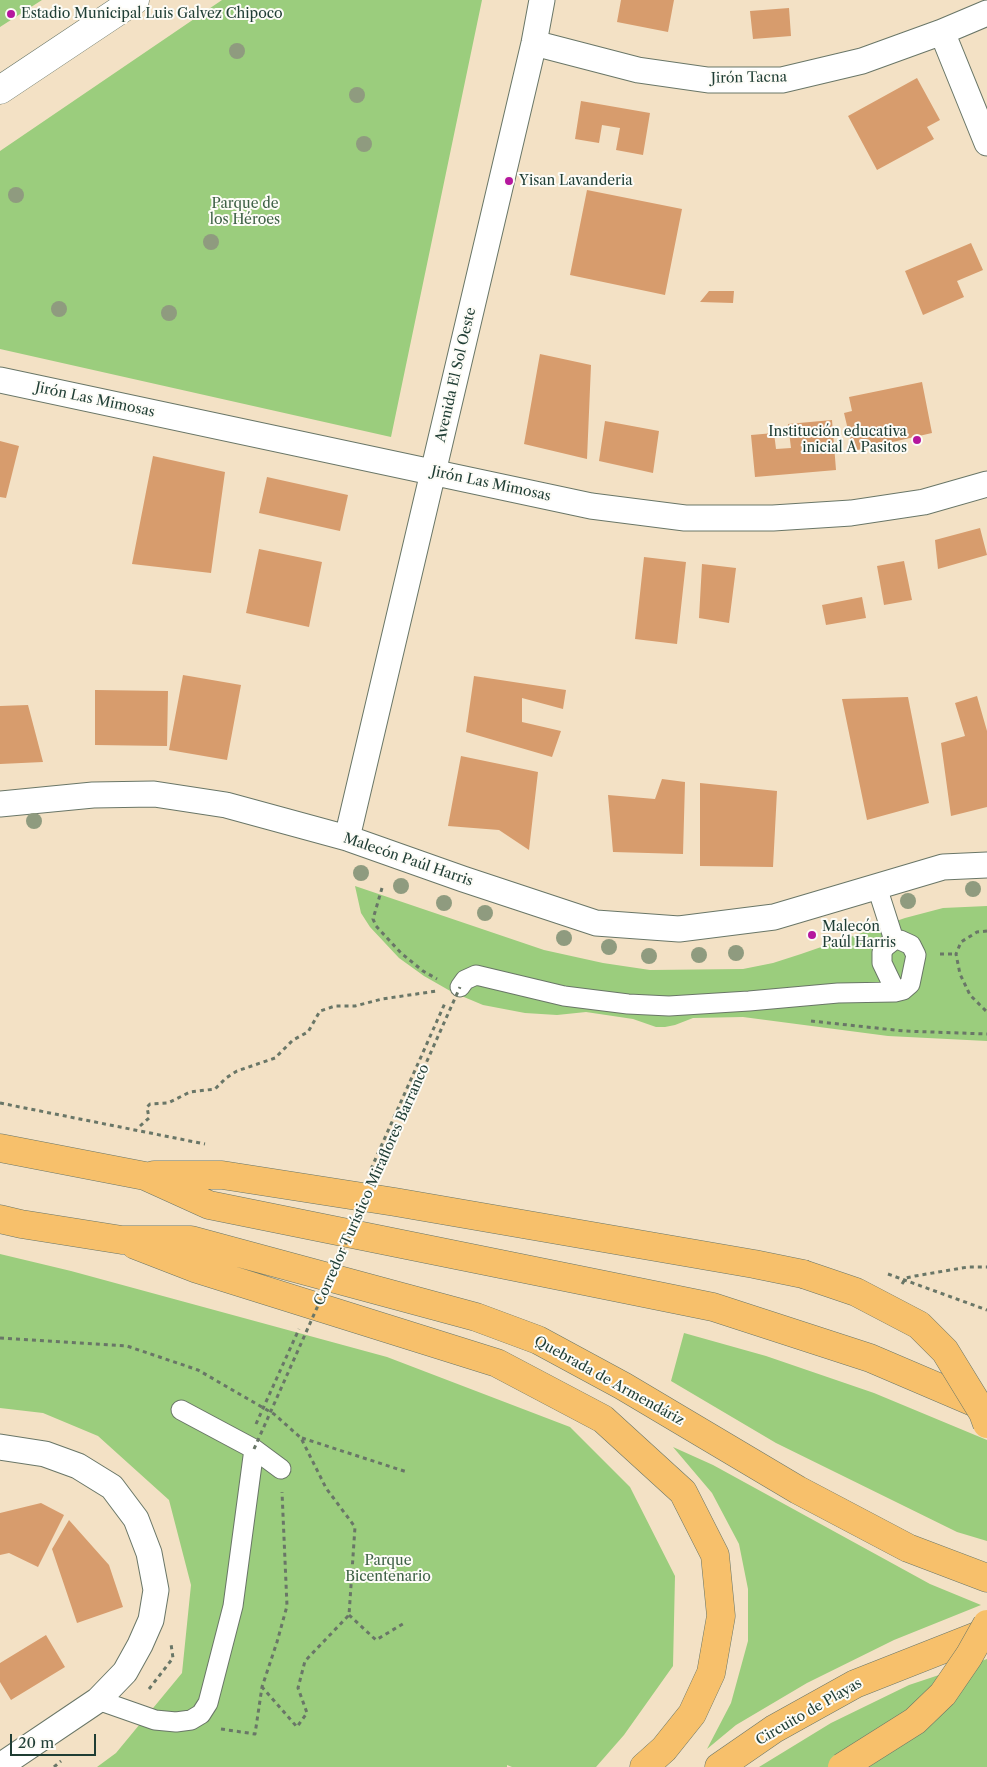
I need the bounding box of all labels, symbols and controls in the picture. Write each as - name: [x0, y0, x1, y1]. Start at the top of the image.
- place label: Estadio Municipal Luis Galvez Chipoco: [21, 6, 283, 22]
- marker: Estadio Municipal Luis Galvez Chipoco: [5, 8, 17, 20]
- street label: Jirón Tacna: [711, 69, 787, 87]
- place label: Yisan Lavanderia: [519, 173, 633, 189]
- marker: Yisan Lavanderia: [503, 175, 515, 187]
- park label: Parque de los Héroes: [210, 196, 280, 228]
- street label: Avenida El Sol Oeste: [432, 306, 480, 444]
- street label: Jirón Las Mimosas: [34, 379, 156, 421]
- place label: Institución educativa inicial A Pasitos: [768, 424, 907, 457]
- marker: Institución educativa inicial A Pasitos: [911, 434, 923, 446]
- street label: Jirón Las Mimosas: [430, 463, 552, 505]
- street label: Malecón Paúl Harris: [341, 830, 475, 890]
- place label: Malecón Paúl Harris: [822, 919, 896, 952]
- marker: Malecón Paúl Harris: [806, 929, 818, 941]
- street label: Corredor Turístico Miraflores Barranco: [311, 1062, 433, 1308]
- street label: Quebrada de Armendáriz: [531, 1333, 687, 1429]
- park label: Parque Bicentenario: [345, 1553, 431, 1585]
- street label: Circuito de Playas: [753, 1675, 865, 1749]
- scale bar: [12, 1724, 99, 1756]
- text: 20 m: [18, 1733, 54, 1752]

